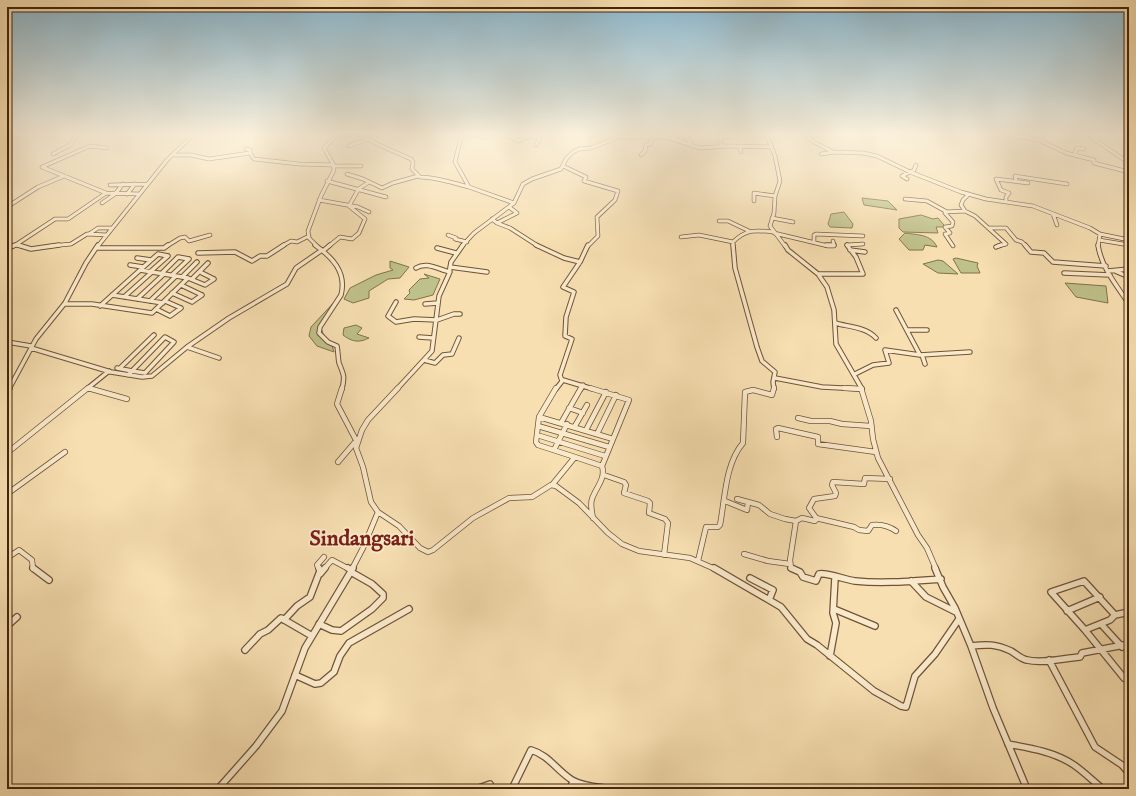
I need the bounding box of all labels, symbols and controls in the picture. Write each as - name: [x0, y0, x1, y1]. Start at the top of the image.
- district label: Sindangsari: [310, 525, 415, 553]

